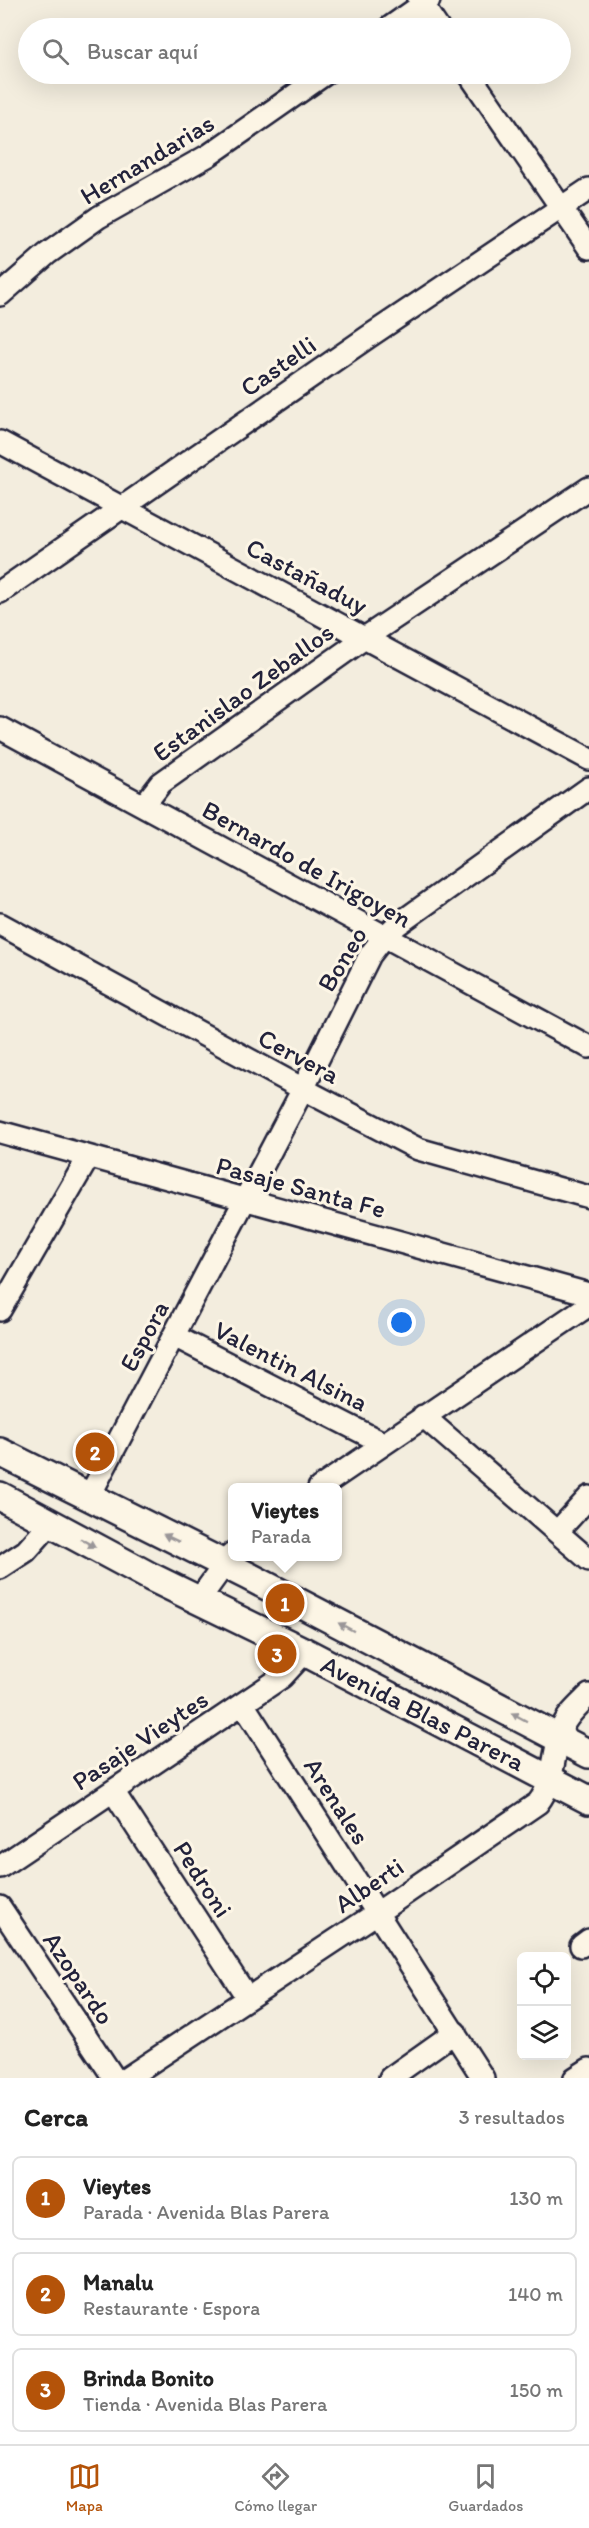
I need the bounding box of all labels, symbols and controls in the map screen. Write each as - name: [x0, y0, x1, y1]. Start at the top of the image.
- search box: [18, 18, 571, 84]
- icon: search: [39, 35, 72, 68]
- text: Buscar aquí: [87, 38, 198, 65]
- street label: Hernandarias: [74, 106, 220, 212]
- street label: Castelli: [234, 328, 322, 404]
- street label: Castañaduy: [241, 531, 373, 621]
- street label: Estanislao Zeballos: [146, 616, 340, 768]
- street label: Bernardo de Irigoyen: [197, 793, 418, 935]
- street label: Boneo: [310, 921, 374, 997]
- street label: Cervera: [253, 1021, 346, 1091]
- street label: Pasaje Santa Fe: [213, 1149, 389, 1225]
- street label: Espora: [112, 1295, 176, 1377]
- your location: [387, 1308, 416, 1337]
- street label: Valentin Alsina: [209, 1314, 373, 1419]
- pin: 2: [76, 1430, 115, 1474]
- popup: [228, 1483, 342, 1561]
- text: Vieytes: [251, 1497, 319, 1524]
- text: Parada: [251, 1524, 311, 1548]
- one-way arrow: [163, 1533, 180, 1542]
- one-way arrow: [80, 1538, 97, 1548]
- pin: 1: [266, 1580, 304, 1626]
- one-way arrow: [337, 1622, 354, 1631]
- pin: 3: [258, 1632, 296, 1676]
- street label: Avenida Blas Parera: [316, 1648, 531, 1778]
- street label: Pasaje Vieytes: [66, 1683, 214, 1797]
- one-way arrow: [510, 1712, 527, 1722]
- street label: Arenales: [297, 1751, 377, 1851]
- street label: Pedroni: [166, 1835, 240, 1923]
- street label: Alberti: [328, 1850, 410, 1920]
- street label: Azopardo: [36, 1925, 122, 2031]
- map controls: [517, 1952, 571, 2060]
- button: locate: [517, 1952, 571, 2006]
- button: layers: [517, 2006, 571, 2060]
- text: Cerca: [24, 2101, 88, 2133]
- text: 3 resultados: [459, 2105, 565, 2129]
- text: Vieytes: [83, 2173, 151, 2200]
- text: 1: [41, 2186, 50, 2210]
- text: 130 m: [509, 2186, 563, 2210]
- text: Parada · Avenida Blas Parera: [83, 2200, 329, 2224]
- text: Manalu: [83, 2269, 153, 2296]
- text: 2: [40, 2282, 51, 2306]
- text: 140 m: [508, 2282, 563, 2306]
- text: Restaurante · Espora: [83, 2296, 260, 2320]
- text: Brinda Bonito: [83, 2365, 214, 2392]
- text: 3: [40, 2378, 51, 2402]
- text: 150 m: [510, 2378, 563, 2402]
- text: Tienda · Avenida Blas Parera: [83, 2392, 327, 2416]
- tab: Mapa: [66, 2460, 103, 2515]
- tab: Cómo llegar: [234, 2460, 317, 2515]
- tab: Guardados: [448, 2460, 523, 2515]

